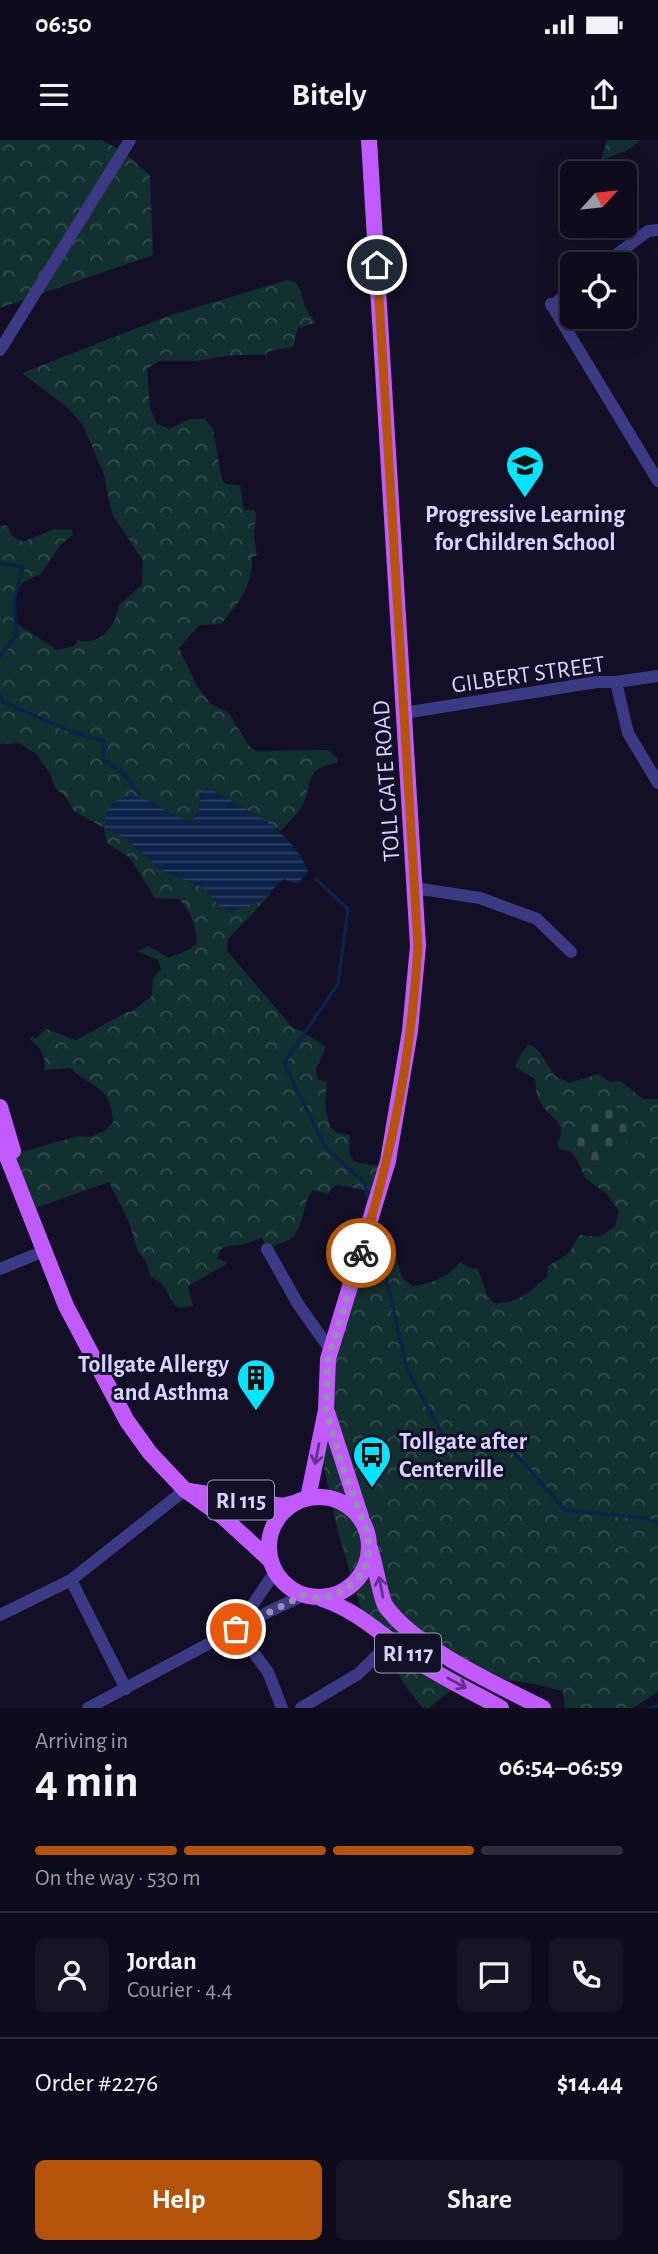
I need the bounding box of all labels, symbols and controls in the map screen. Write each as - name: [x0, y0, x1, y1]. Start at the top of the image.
- text: 06:50: [35, 11, 92, 37]
- icon: menu: [35, 76, 73, 114]
- icon: share: [585, 76, 623, 114]
- text: Bitely: [291, 79, 367, 111]
- north arrow: [560, 161, 637, 238]
- map controls: [560, 161, 637, 329]
- pin: [347, 235, 407, 295]
- icon: home: [358, 246, 396, 284]
- button: locate: [560, 252, 637, 329]
- school or university icon: Progressive Learning for Children School: [504, 444, 546, 499]
- place label: Progressive Learning for Children School: [425, 503, 626, 555]
- street label: GILBERT STREET: [450, 652, 606, 698]
- street label: TOLL GATE ROAD: [369, 699, 405, 862]
- courier: [326, 1218, 396, 1288]
- icon: bike: [342, 1234, 380, 1272]
- place label: Tollgate Allergy and Asthma: [78, 1353, 229, 1405]
- building icon: Tollgate Allergy and Asthma: [235, 1357, 277, 1412]
- place label: Tollgate after Centerville: [399, 1430, 528, 1482]
- bus stop icon: Tollgate after Centerville: [351, 1434, 393, 1489]
- one-way arrow: [310, 1442, 324, 1465]
- road number: RI 115: [208, 1480, 274, 1520]
- one-way arrow: [373, 1576, 387, 1599]
- pin: [206, 1599, 266, 1659]
- icon: bag: [217, 1610, 255, 1648]
- road number: RI 117: [375, 1634, 441, 1672]
- one-way arrow: [446, 1677, 467, 1690]
- text: Arriving in: [35, 1730, 128, 1753]
- text: 06:54–06:59: [499, 1754, 623, 1780]
- text: 4 min: [35, 1759, 139, 1805]
- text: On the way · 530 m: [35, 1867, 201, 1890]
- button: person: [35, 1938, 109, 2012]
- button: chat: [457, 1938, 531, 2012]
- button: phone: [549, 1938, 623, 2012]
- text: Jordan: [127, 1948, 197, 1974]
- text: Courier · 4.4: [127, 1979, 233, 2002]
- text: Order #2276: [35, 2070, 158, 2096]
- text: $14.44: [557, 2070, 623, 2096]
- button: Help: [35, 2160, 322, 2240]
- button: Share: [336, 2160, 623, 2240]

